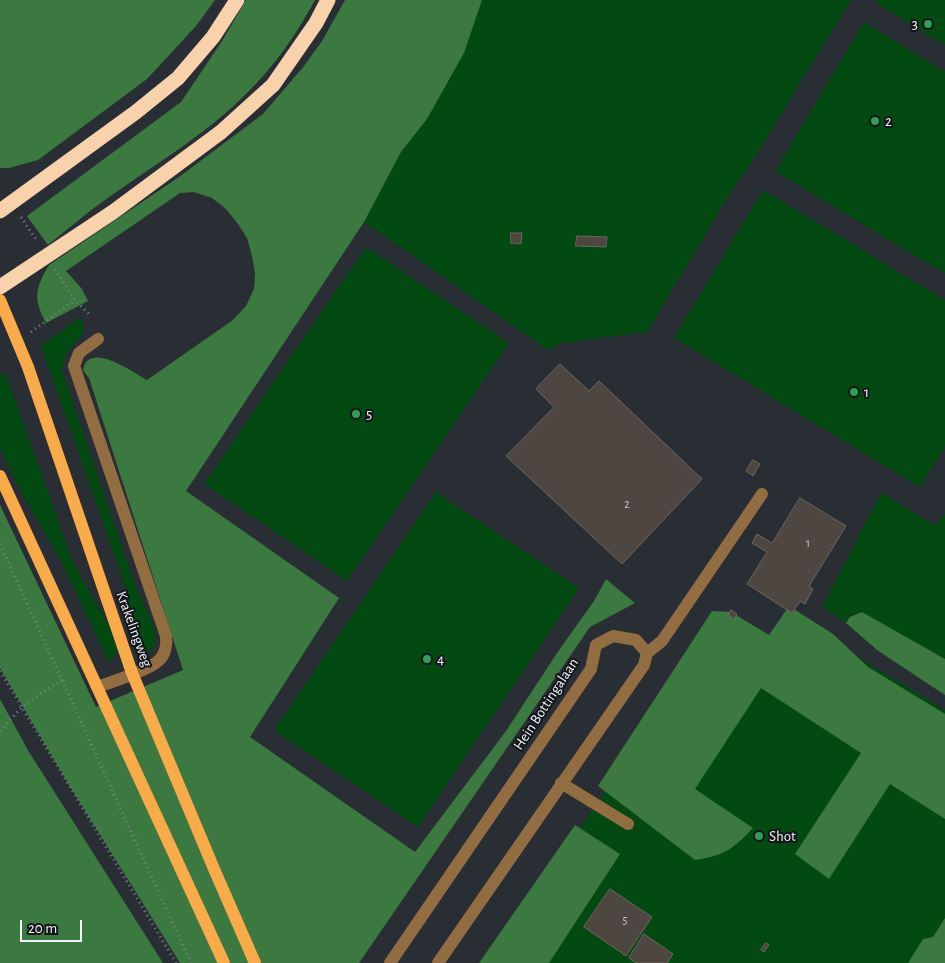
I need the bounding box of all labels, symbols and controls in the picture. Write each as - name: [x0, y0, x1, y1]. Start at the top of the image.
- place label: 3: [912, 15, 918, 33]
- marker: 3: [922, 18, 934, 30]
- place label: 2: [885, 112, 892, 130]
- marker: 2: [869, 115, 881, 127]
- place label: 1: [864, 383, 869, 401]
- marker: 1: [848, 386, 860, 398]
- place label: 5: [366, 405, 372, 423]
- marker: 5: [350, 408, 362, 420]
- house number: 2: [624, 497, 630, 511]
- house number: 1: [806, 536, 810, 550]
- street label: Krakelingweg: [112, 589, 156, 669]
- place label: 4: [437, 650, 444, 668]
- marker: 4: [421, 653, 433, 665]
- street label: Hein Bottingalaan: [510, 655, 582, 753]
- place label: Shot: [769, 827, 796, 845]
- marker: Shot: [753, 830, 765, 842]
- scale bar: [22, 910, 85, 942]
- house number: 5: [622, 913, 628, 927]
- text: 20 m: [28, 921, 57, 936]

